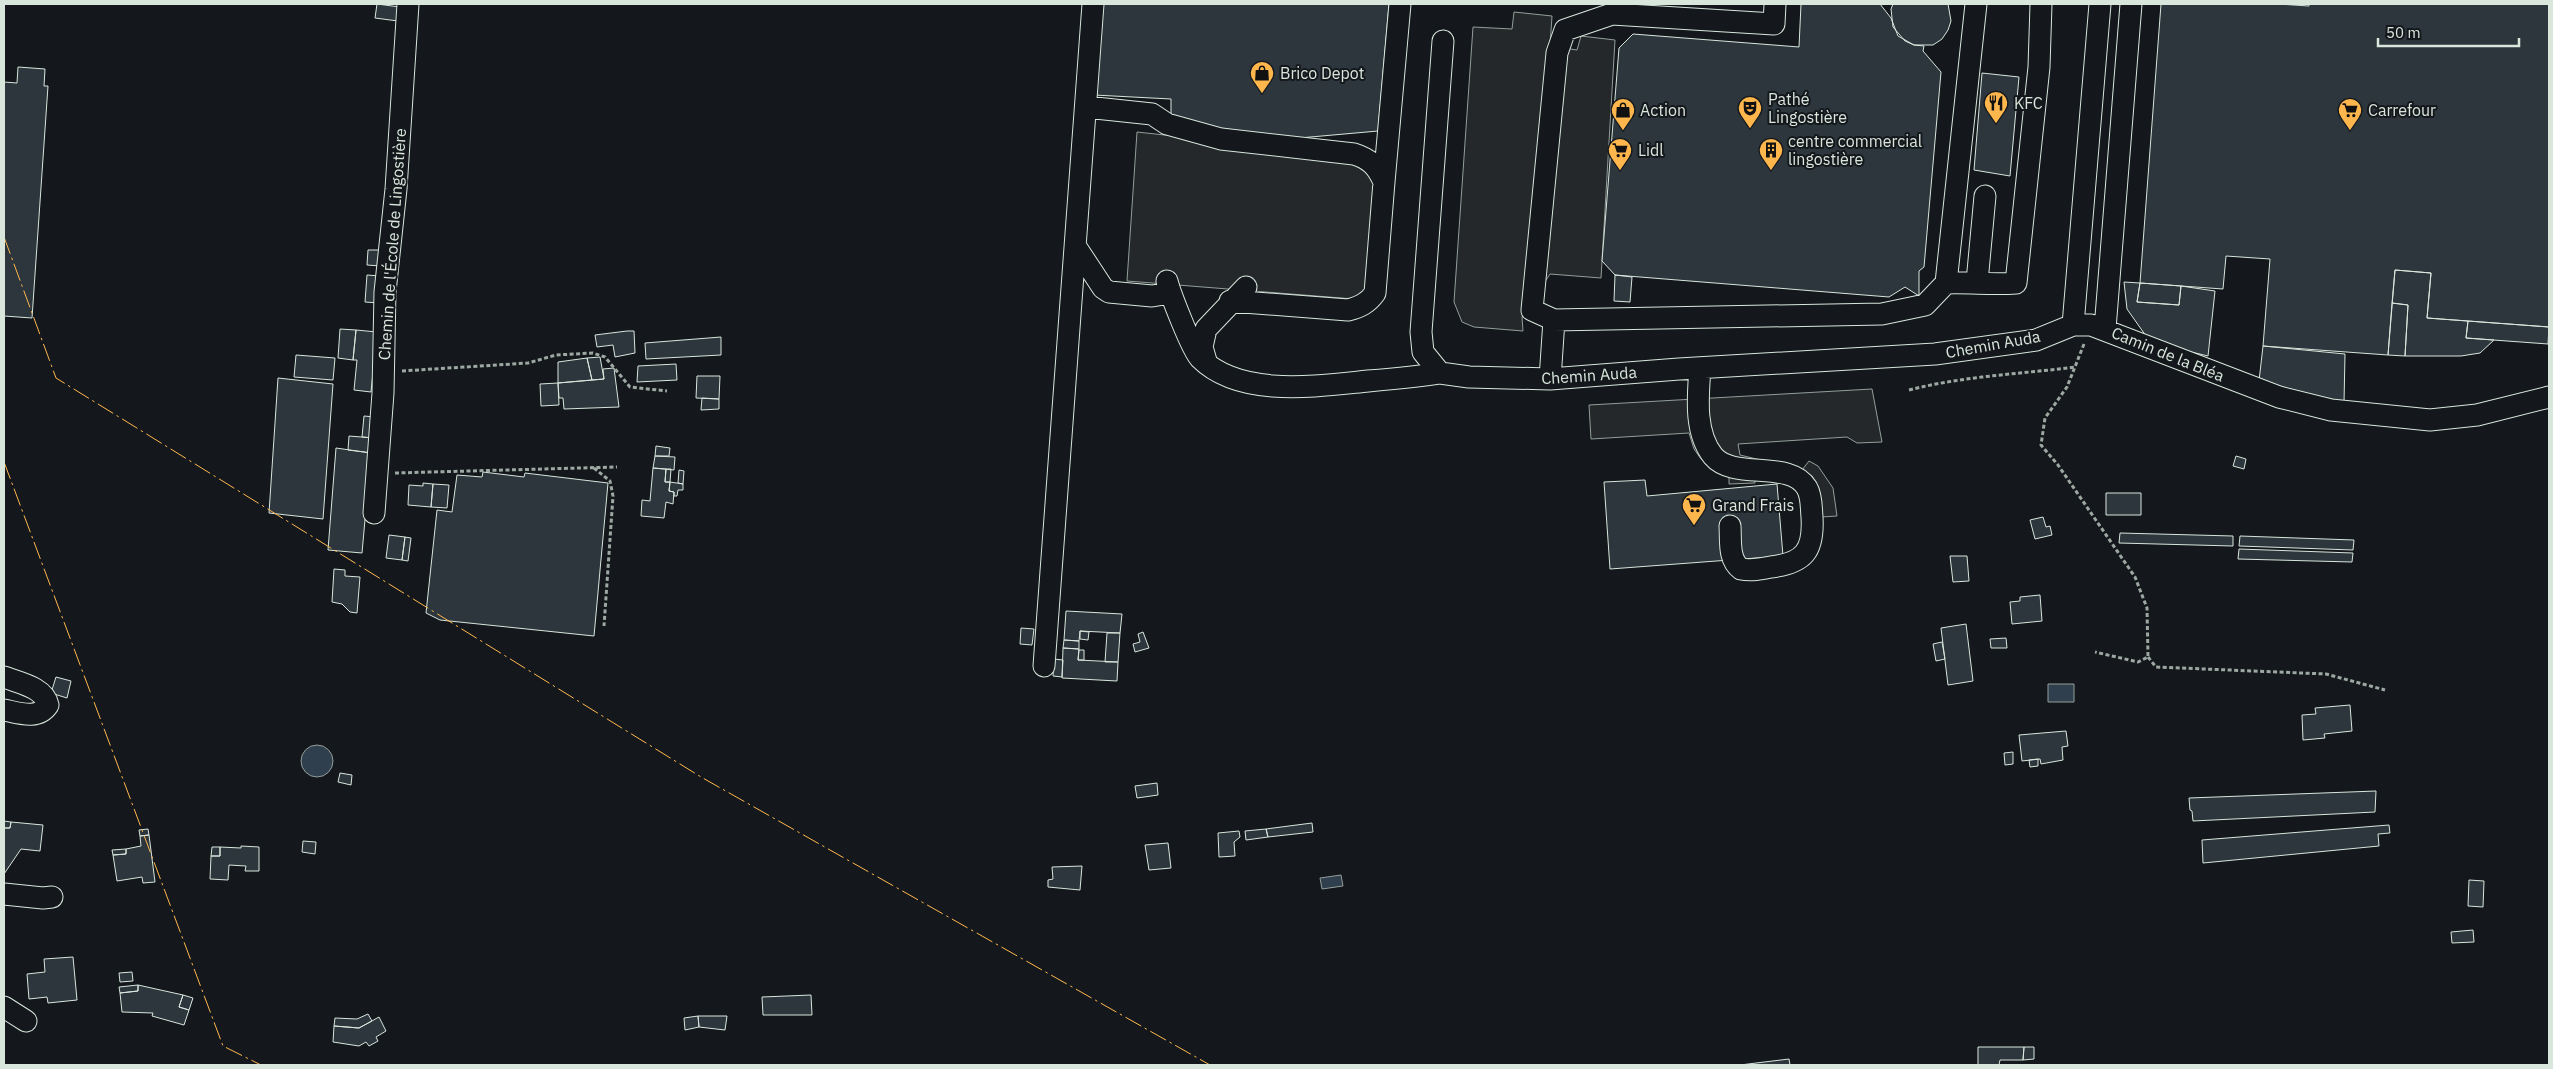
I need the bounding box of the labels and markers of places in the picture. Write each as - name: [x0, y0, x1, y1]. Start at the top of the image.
- shop icon: Brico Depot: [1249, 60, 1275, 94]
- place label: Brico Depot: [1280, 63, 1364, 83]
- place label: Pathé Lingostière: [1768, 89, 1847, 127]
- restaurant icon: KFC: [1983, 90, 2009, 124]
- place label: KFC: [2014, 93, 2043, 113]
- theatre icon: Pathé Lingostière: [1737, 95, 1763, 129]
- shop icon: Action: [1610, 97, 1636, 131]
- supermarket icon: Carrefour: [2337, 97, 2363, 131]
- place label: Action: [1640, 100, 1686, 120]
- place label: Carrefour: [2368, 100, 2436, 120]
- place label: centre commercial lingostière: [1788, 131, 1922, 169]
- supermarket icon: Lidl: [1607, 137, 1633, 171]
- building icon: centre commercial lingostière: [1758, 137, 1784, 171]
- place label: Lidl: [1638, 140, 1664, 160]
- supermarket icon: Grand Frais: [1681, 492, 1707, 526]
- place label: Grand Frais: [1712, 495, 1794, 515]

